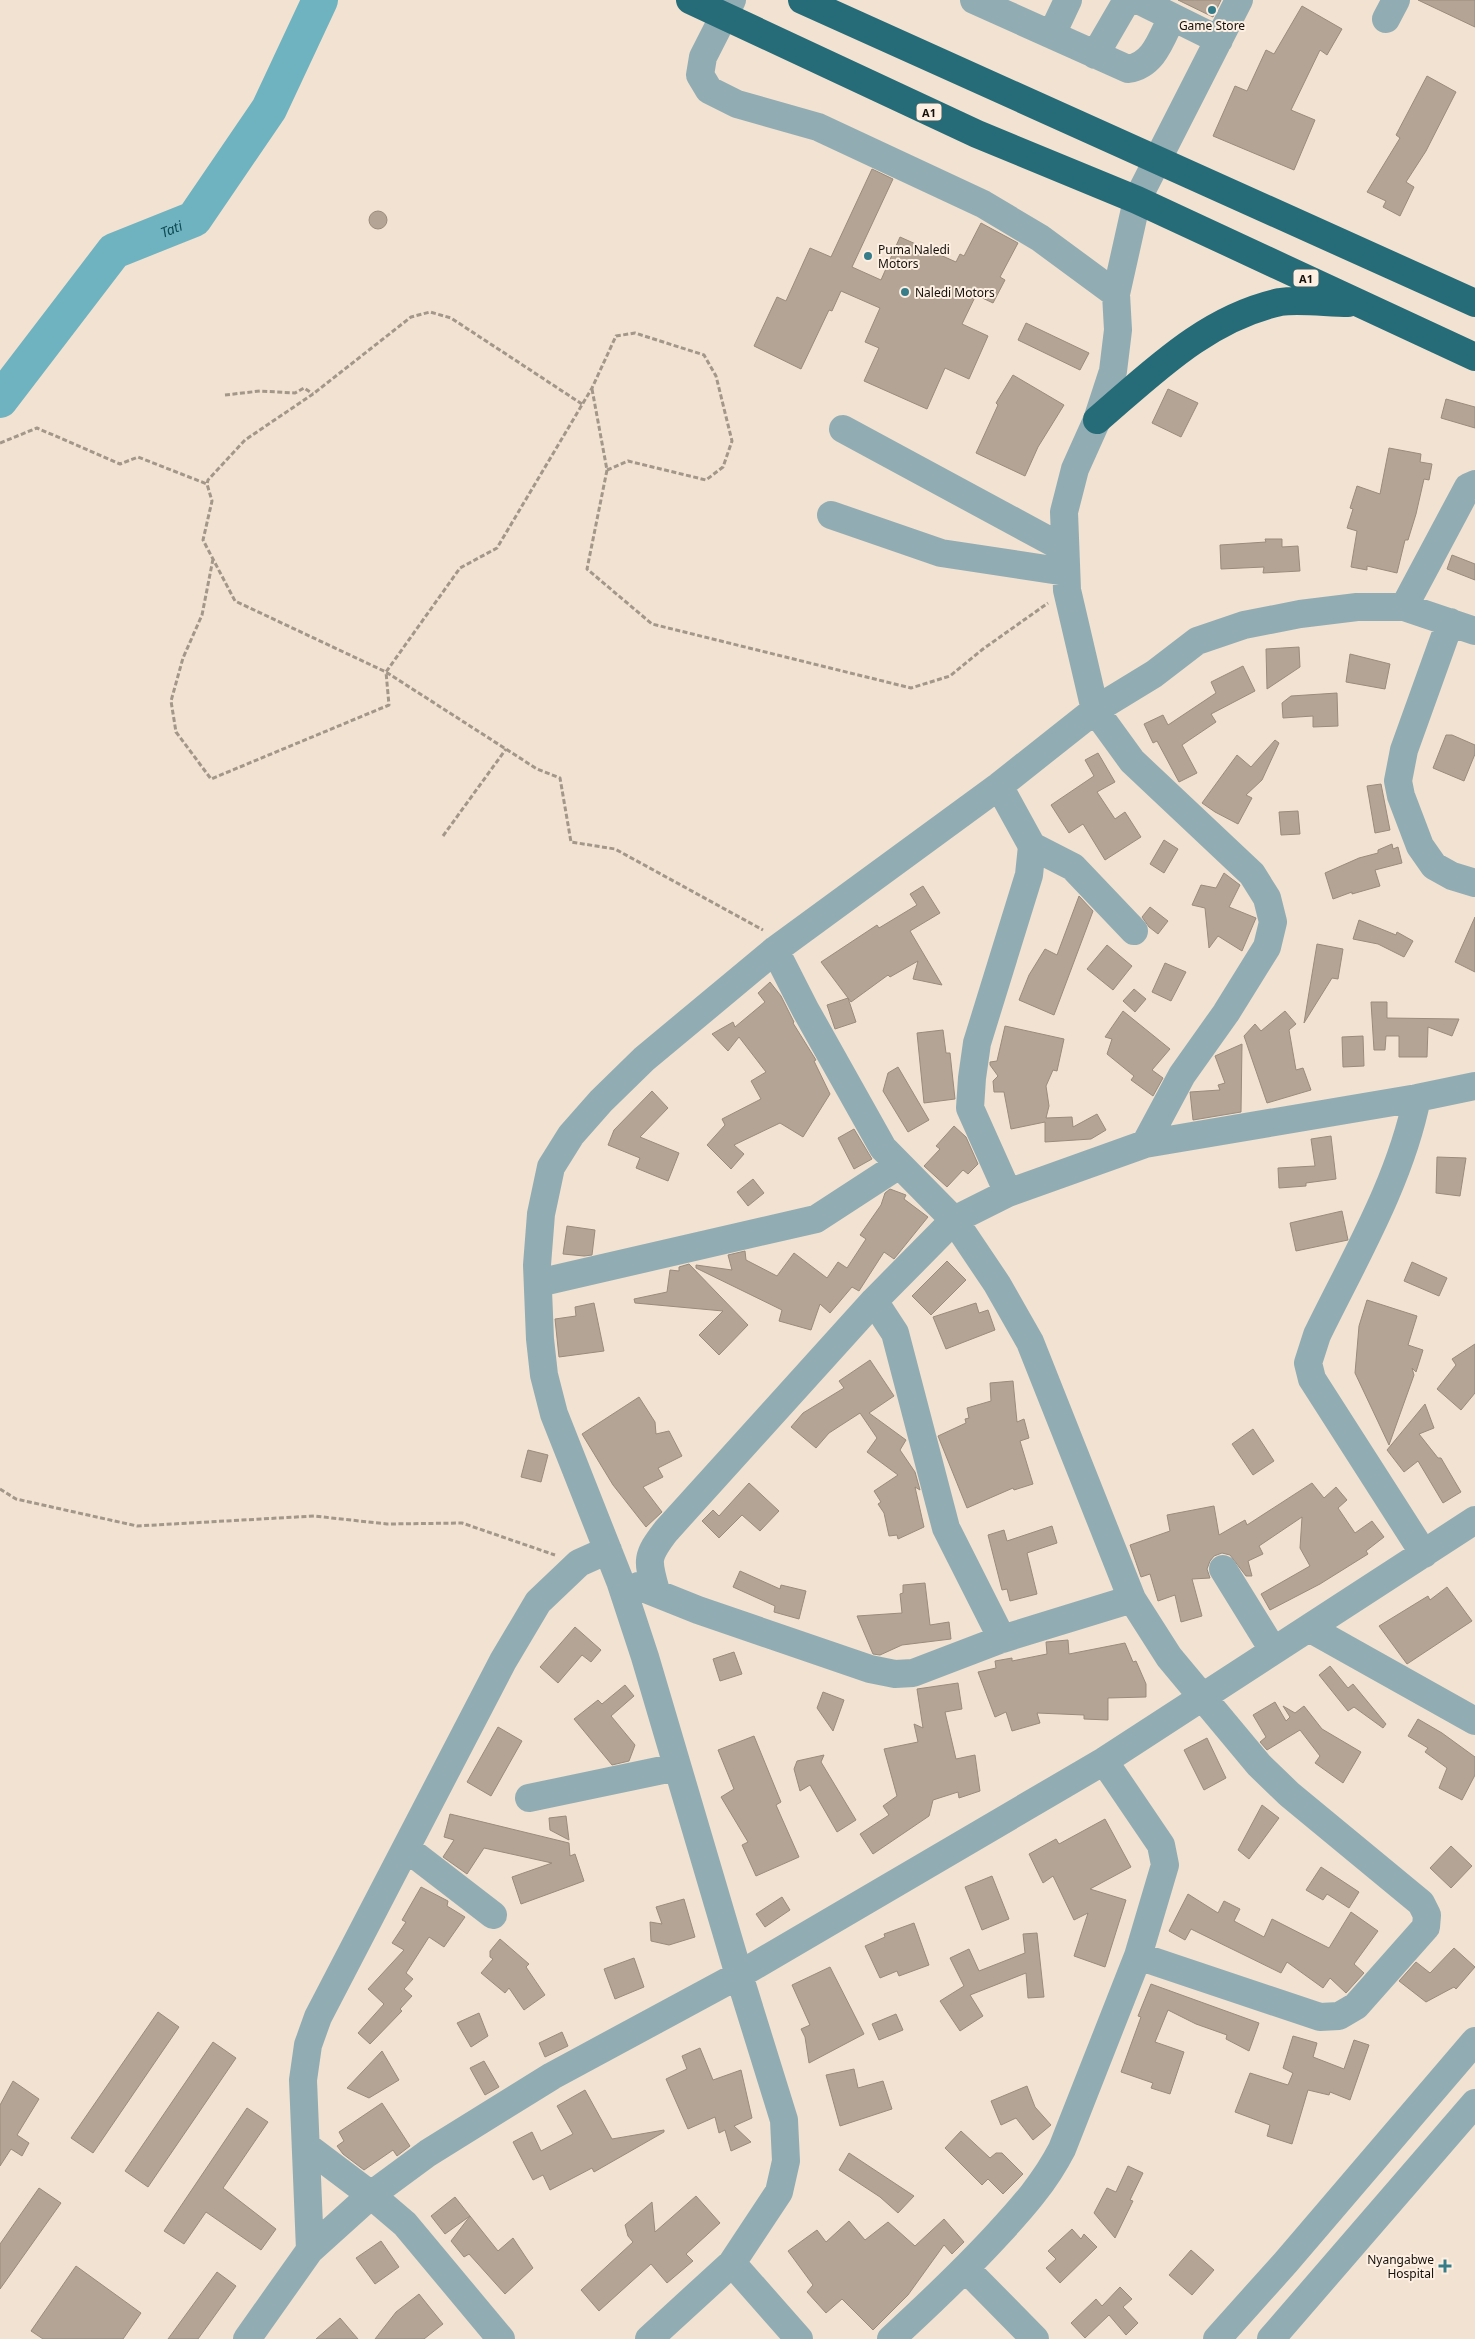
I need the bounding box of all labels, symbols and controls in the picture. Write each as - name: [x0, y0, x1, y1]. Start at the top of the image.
- marker: Game Store: [1206, 4, 1218, 16]
- place label: Game Store: [1179, 17, 1245, 34]
- road number: A1: [916, 104, 942, 120]
- water label: Tati: [157, 215, 185, 241]
- place label: Puma Naledi Motors: [878, 241, 950, 272]
- marker: Puma Naledi Motors: [862, 250, 874, 262]
- road number: A1: [1294, 270, 1318, 286]
- place label: Naledi Motors: [915, 284, 995, 301]
- marker: Naledi Motors: [899, 286, 911, 298]
- place label: Nyangabwe Hospital: [1367, 2251, 1434, 2282]
- marker: Nyangabwe Hospital: [1438, 2259, 1452, 2273]

